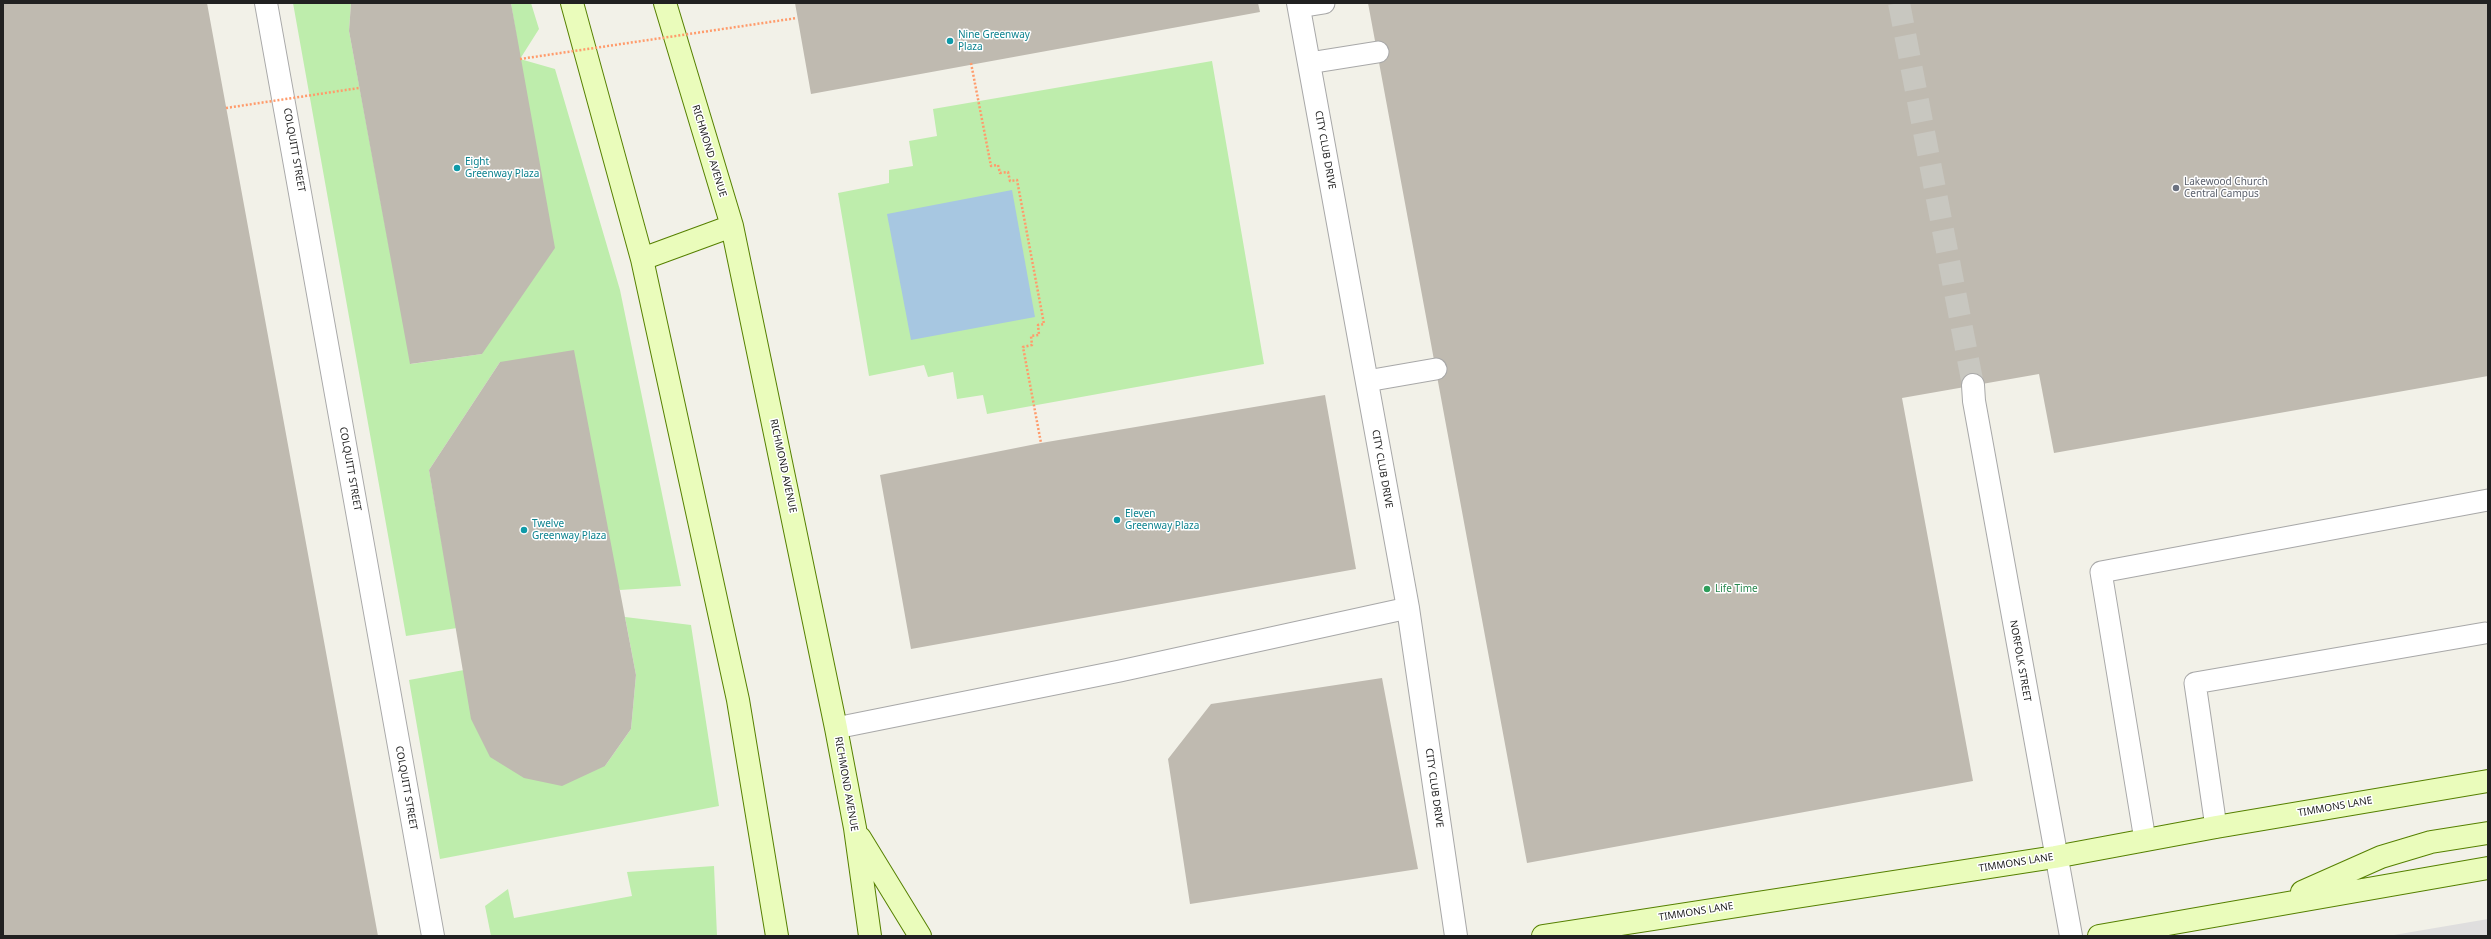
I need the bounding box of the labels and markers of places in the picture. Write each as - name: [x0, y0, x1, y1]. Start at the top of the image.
- place label: Nine Greenway Plaza: [958, 29, 1030, 52]
- marker: Nine Greenway Plaza: [945, 36, 955, 46]
- place label: Eight Greenway Plaza: [465, 156, 539, 180]
- marker: Eight Greenway Plaza: [452, 163, 462, 173]
- place label: Lakewood Church Central Campus: [2184, 176, 2268, 200]
- marker: Lakewood Church Central Campus: [2171, 183, 2181, 193]
- place label: Eleven Greenway Plaza: [1125, 508, 1199, 532]
- marker: Eleven Greenway Plaza: [1112, 515, 1122, 525]
- place label: Twelve Greenway Plaza: [532, 518, 606, 542]
- marker: Twelve Greenway Plaza: [519, 525, 529, 535]
- place label: Life Time: [1715, 583, 1758, 595]
- marker: Life Time: [1702, 584, 1712, 594]

